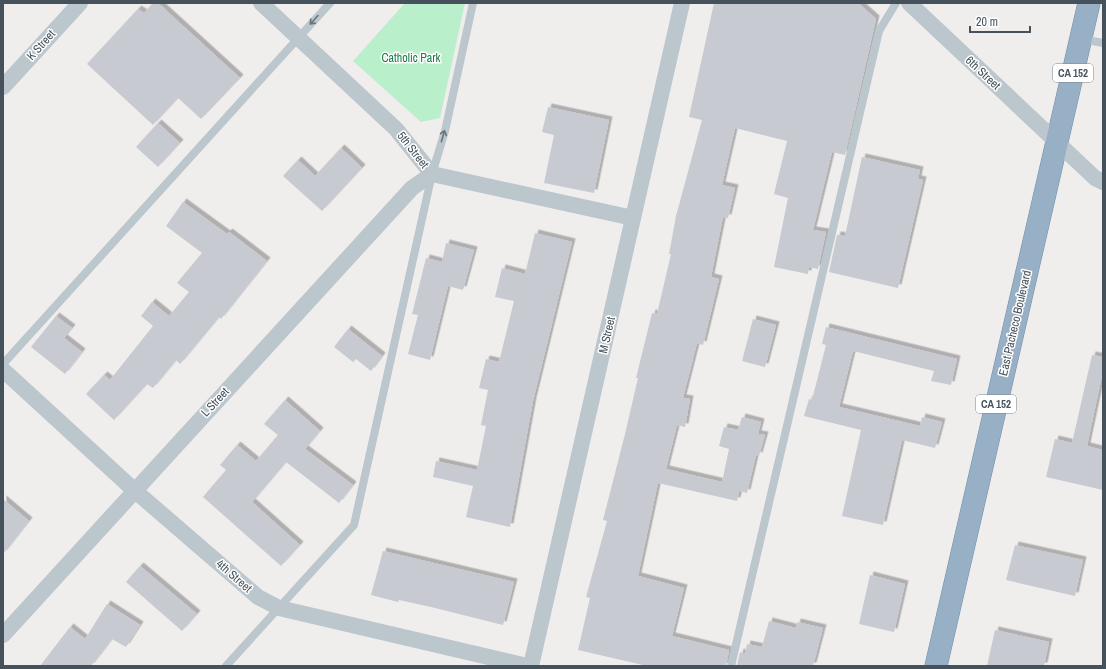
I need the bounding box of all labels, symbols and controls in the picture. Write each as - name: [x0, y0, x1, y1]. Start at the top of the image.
- scale bar: [970, 8, 1030, 34]
- text: 20 m: [976, 14, 998, 30]
- one-way arrow: [309, 15, 319, 25]
- street label: K Street: [23, 26, 59, 64]
- park label: Catholic Park: [381, 50, 441, 66]
- street label: 6th Street: [962, 53, 1004, 94]
- road number: CA 152: [1053, 64, 1093, 82]
- street label: 5th Street: [394, 128, 433, 172]
- one-way arrow: [440, 130, 447, 143]
- street label: East Pacheco Boulevard: [995, 269, 1035, 377]
- street label: M Street: [595, 315, 619, 355]
- street label: L Street: [198, 384, 233, 420]
- road number: CA 152: [976, 395, 1016, 413]
- street label: 4th Street: [213, 556, 256, 596]

